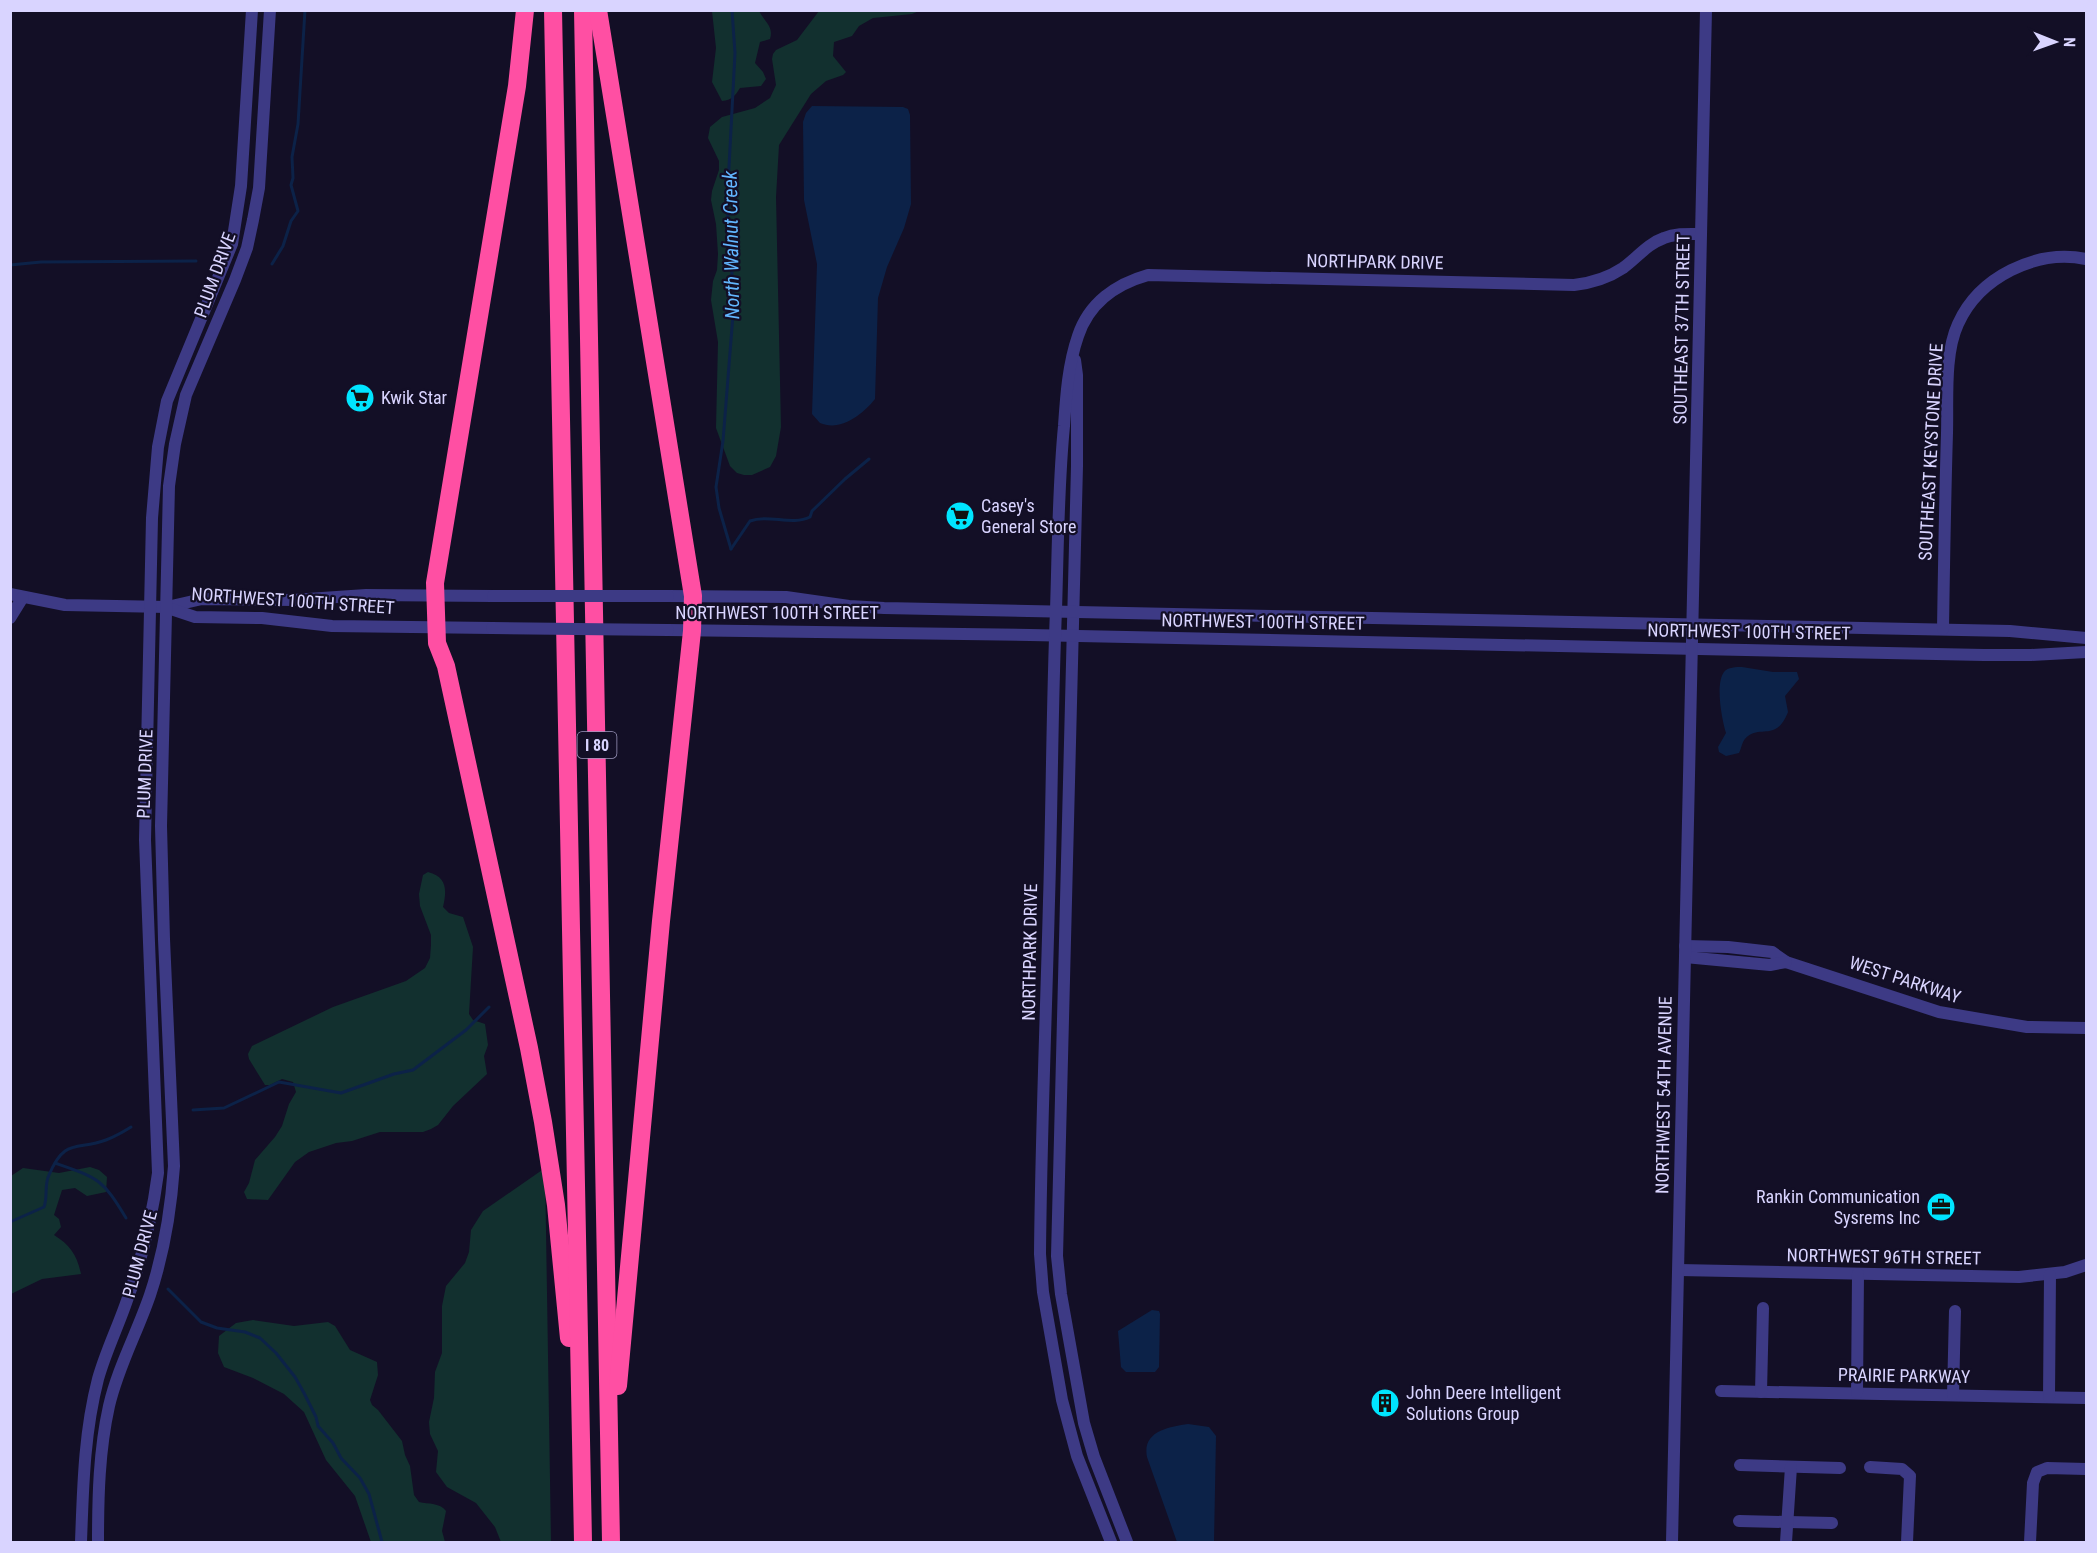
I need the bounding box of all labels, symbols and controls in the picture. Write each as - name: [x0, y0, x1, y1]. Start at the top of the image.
- north arrow: [2025, 12, 2085, 72]
- text: N: [2060, 37, 2079, 47]
- water label: North Walnut Creek: [718, 169, 744, 320]
- street label: PLUM DRIVE: [189, 229, 240, 320]
- street label: SOUTHEAST 37TH STREET: [1669, 233, 1694, 425]
- street label: NORTHPARK DRIVE: [1306, 250, 1444, 273]
- street label: SOUTHEAST KEYSTONE DRIVE: [1914, 343, 1947, 561]
- supermarket icon: Kwik Star: [344, 382, 376, 414]
- place label: Kwik Star: [381, 387, 448, 408]
- place label: Casey's General Store: [981, 495, 1077, 537]
- supermarket icon: Casey's General Store: [944, 500, 976, 532]
- street label: NORTHWEST 100TH STREET: [191, 583, 395, 618]
- street label: NORTHWEST 100TH STREET: [675, 602, 879, 623]
- street label: NORTHWEST 100TH STREET: [1161, 609, 1365, 634]
- street label: NORTHWEST 100TH STREET: [1647, 619, 1851, 644]
- street label: PLUM DRIVE: [132, 729, 157, 819]
- road number: I 80: [578, 732, 616, 758]
- street label: NORTHPARK DRIVE: [1018, 883, 1041, 1021]
- street label: WEST PARKWAY: [1847, 952, 1964, 1008]
- street label: NORTHWEST 54TH AVENUE: [1651, 996, 1676, 1194]
- place label: Rankin Communication Sysrems Inc: [1756, 1186, 1920, 1228]
- office icon: Rankin Communication Sysrems Inc: [1925, 1191, 1957, 1223]
- street label: PLUM DRIVE: [118, 1208, 161, 1300]
- street label: NORTHWEST 96TH STREET: [1787, 1244, 1981, 1269]
- street label: PRAIRIE PARKWAY: [1838, 1364, 1971, 1387]
- place label: John Deere Intelligent Solutions Group: [1406, 1382, 1561, 1424]
- building icon: John Deere Intelligent Solutions Group: [1369, 1387, 1401, 1419]

